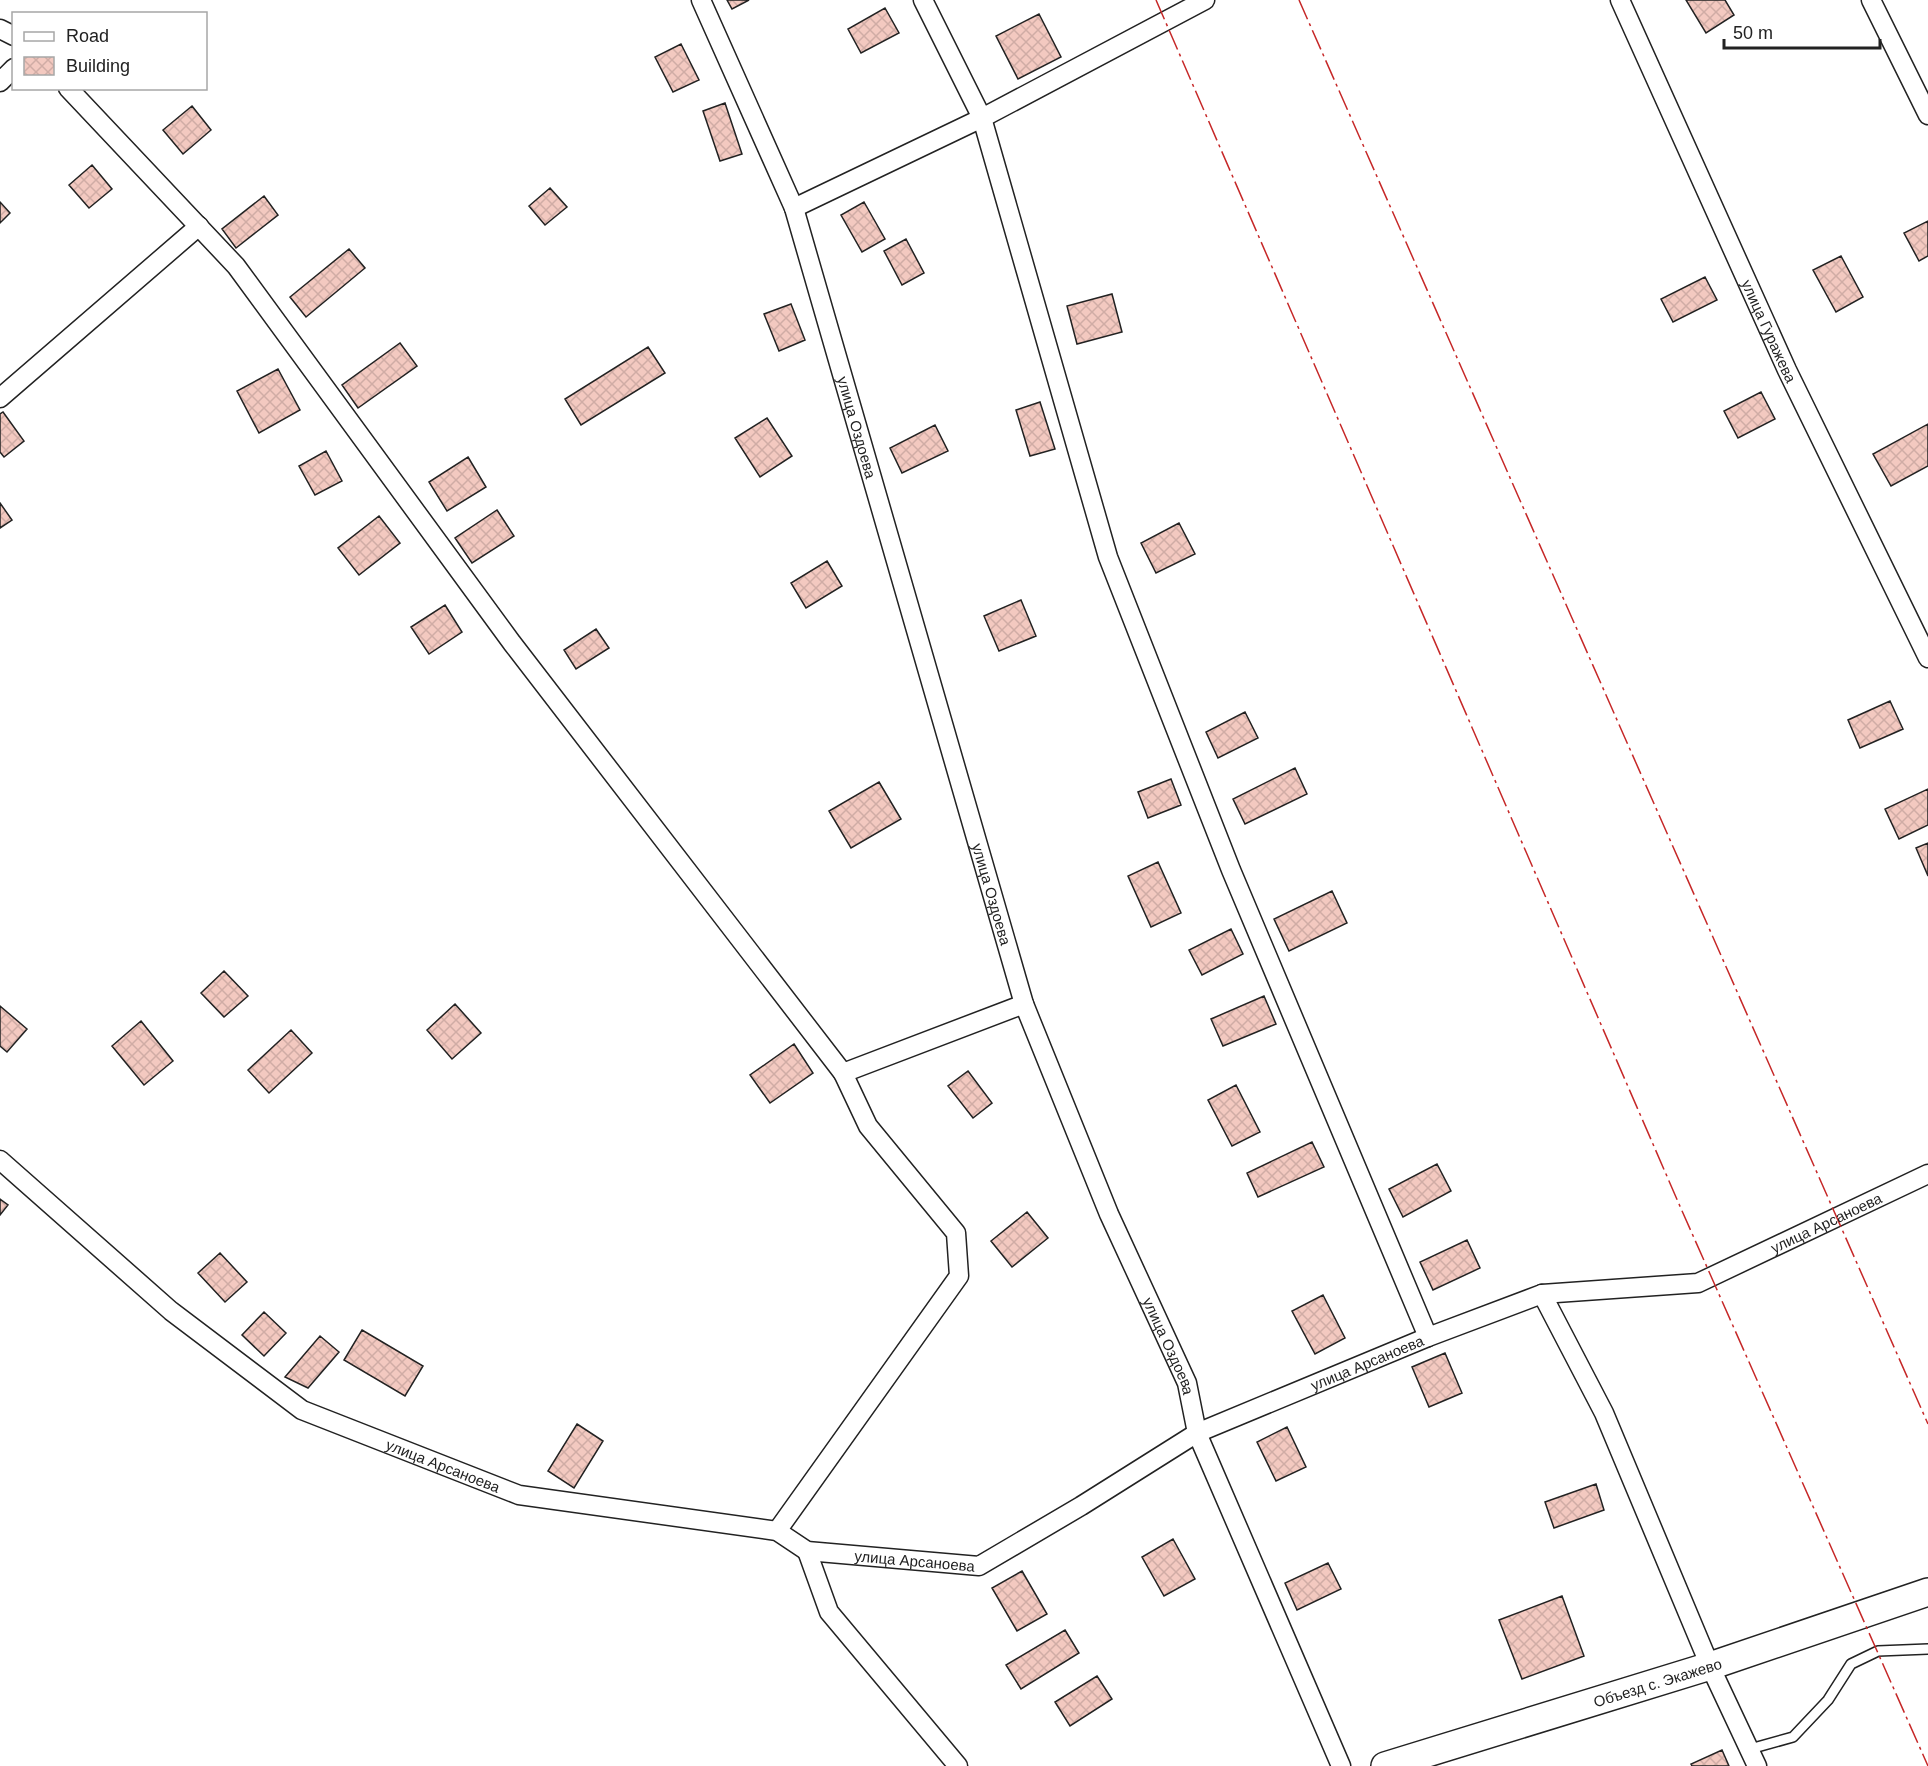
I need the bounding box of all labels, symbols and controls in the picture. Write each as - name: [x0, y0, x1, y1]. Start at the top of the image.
- legend: [12, 12, 207, 90]
- scale bar: [1724, 12, 1880, 50]
- text: 50 m: [1733, 23, 1773, 43]
- text: Road: [66, 26, 109, 46]
- text: Building: [66, 56, 130, 76]
- street label: улица Гуражева: [1739, 277, 1800, 386]
- street label: улица Оздоева: [835, 374, 880, 481]
- street label: улица Оздоева: [969, 841, 1015, 948]
- street label: улица Арсаноева: [1768, 1189, 1885, 1256]
- street label: улица Оздоева: [1140, 1294, 1198, 1397]
- street label: улица Арсаноева: [1308, 1331, 1427, 1393]
- street label: улица Арсаноева: [384, 1435, 503, 1495]
- street label: улица Арсаноева: [854, 1547, 976, 1574]
- street label: Объезд с. Экажево: [1591, 1654, 1724, 1710]

